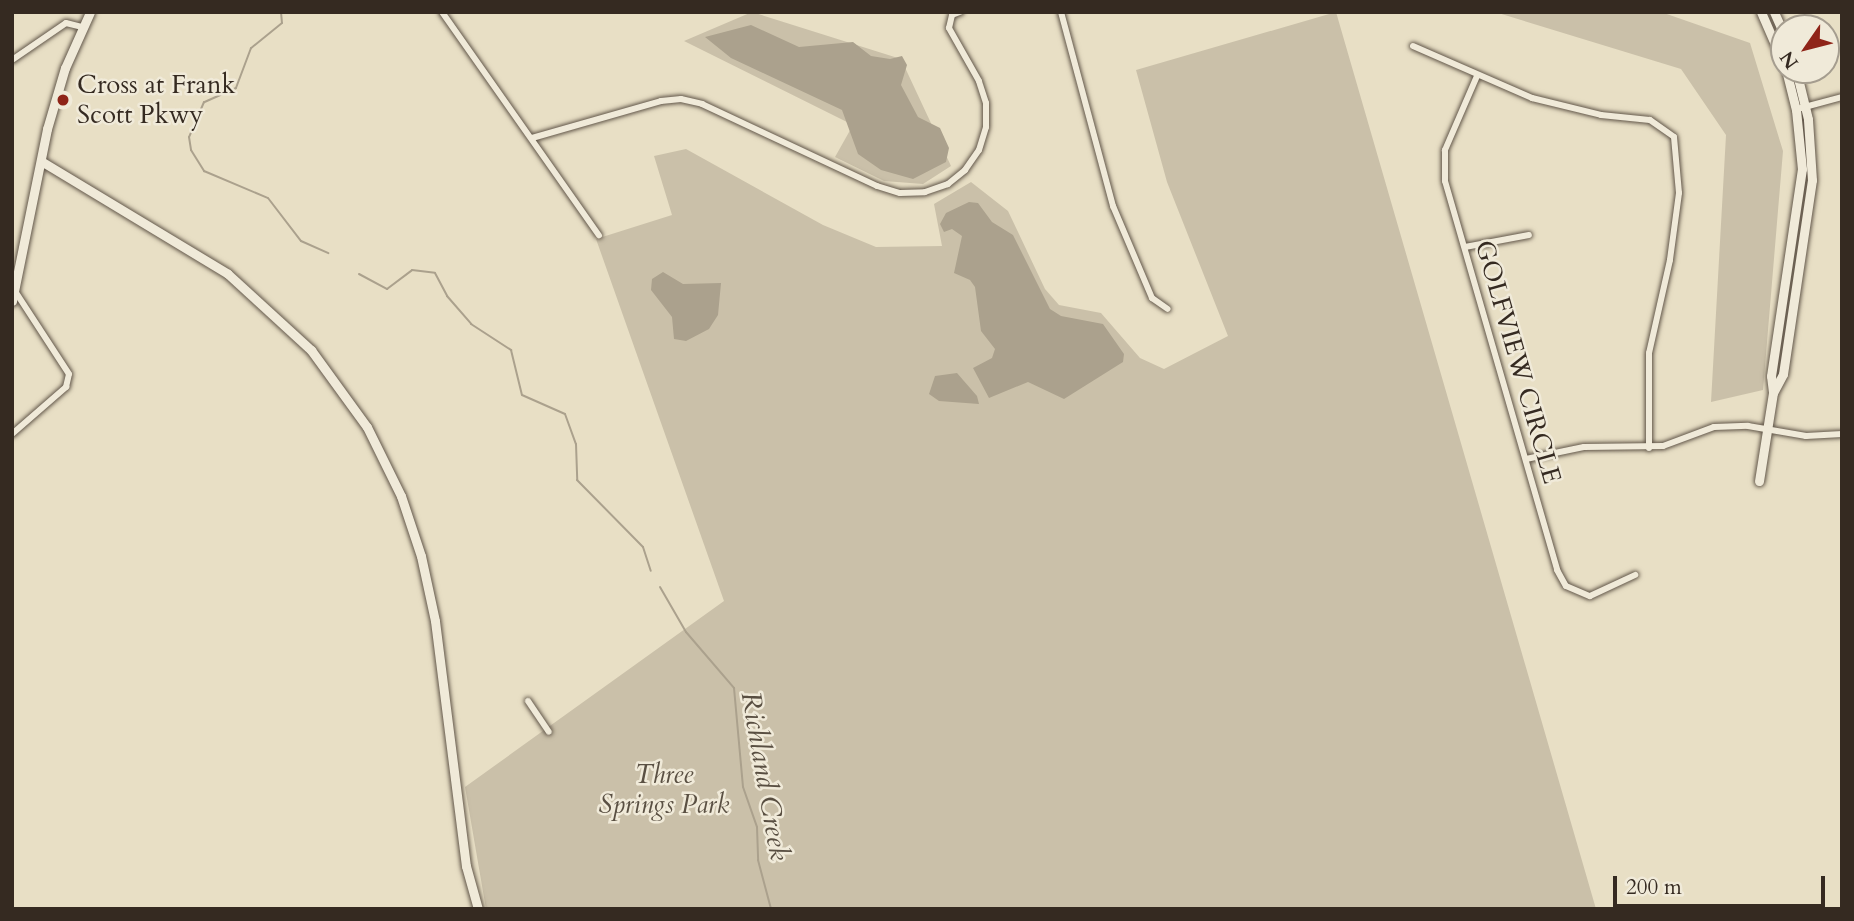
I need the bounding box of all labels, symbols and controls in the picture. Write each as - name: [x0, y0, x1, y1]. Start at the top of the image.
- north arrow: [1770, 14, 1840, 84]
- text: N: [1774, 46, 1805, 74]
- place label: Cross at Frank Scott Pkwy: [77, 69, 235, 130]
- marker: Cross at Frank Scott Pkwy: [55, 92, 71, 108]
- street label: GOLFVIEW CIRCLE: [1468, 237, 1568, 487]
- water label: Richland Creek: [734, 689, 796, 863]
- park label: Three Springs Park: [599, 759, 729, 820]
- scale bar: [1616, 862, 1828, 906]
- text: 200 m: [1626, 873, 1682, 902]

